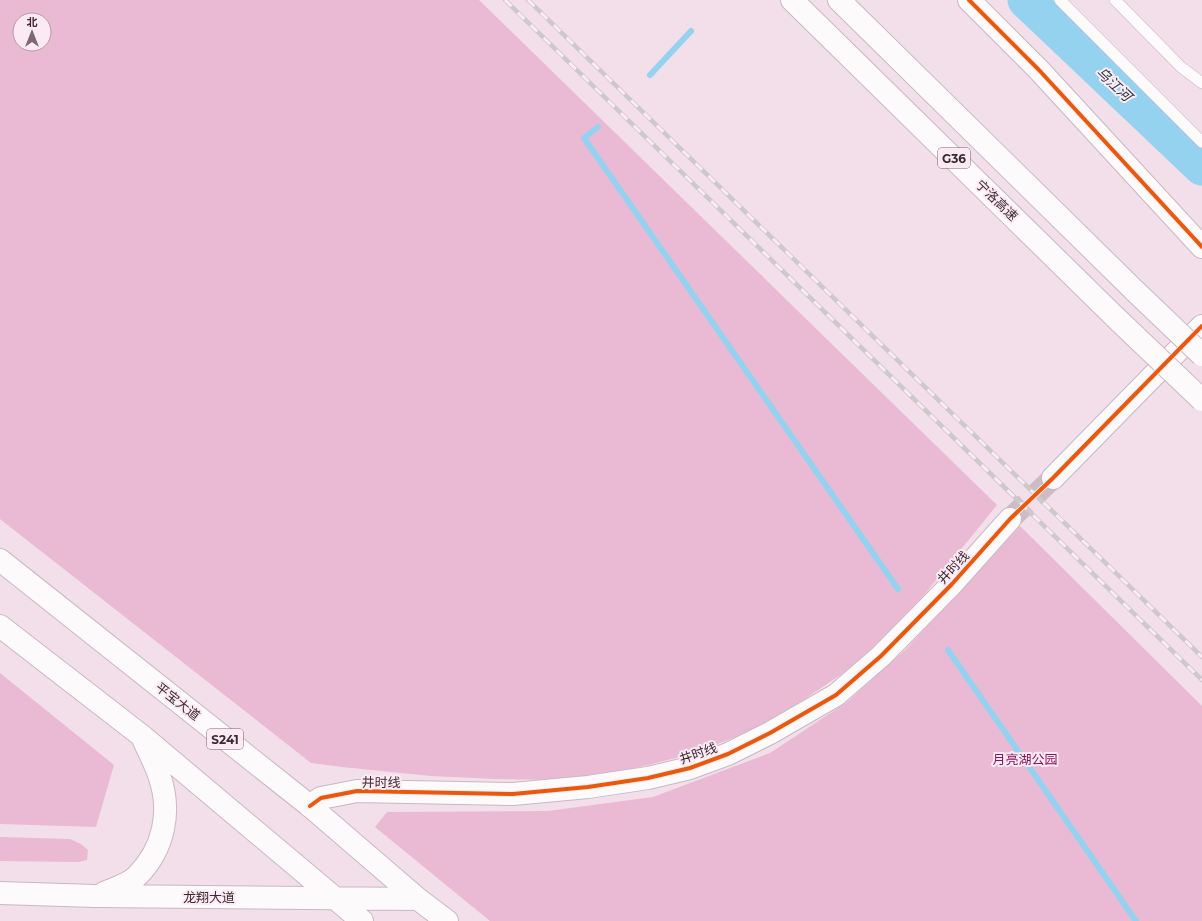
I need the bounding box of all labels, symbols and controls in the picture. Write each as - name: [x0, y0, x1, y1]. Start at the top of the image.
- north arrow: [12, 12, 52, 52]
- text: 北: [27, 15, 38, 29]
- water label: 乌江河: [1093, 63, 1138, 107]
- road number: G36: [938, 148, 970, 168]
- street label: 宁洛高速: [973, 176, 1021, 224]
- street label: 井时线: [934, 547, 972, 587]
- street label: 平宝大道: [153, 679, 203, 723]
- road number: S241: [207, 729, 243, 749]
- street label: 井时线: [677, 739, 719, 767]
- park label: 月亮湖公园: [992, 751, 1058, 767]
- street label: 井时线: [361, 774, 401, 790]
- street label: 龙翔大道: [183, 889, 235, 905]

